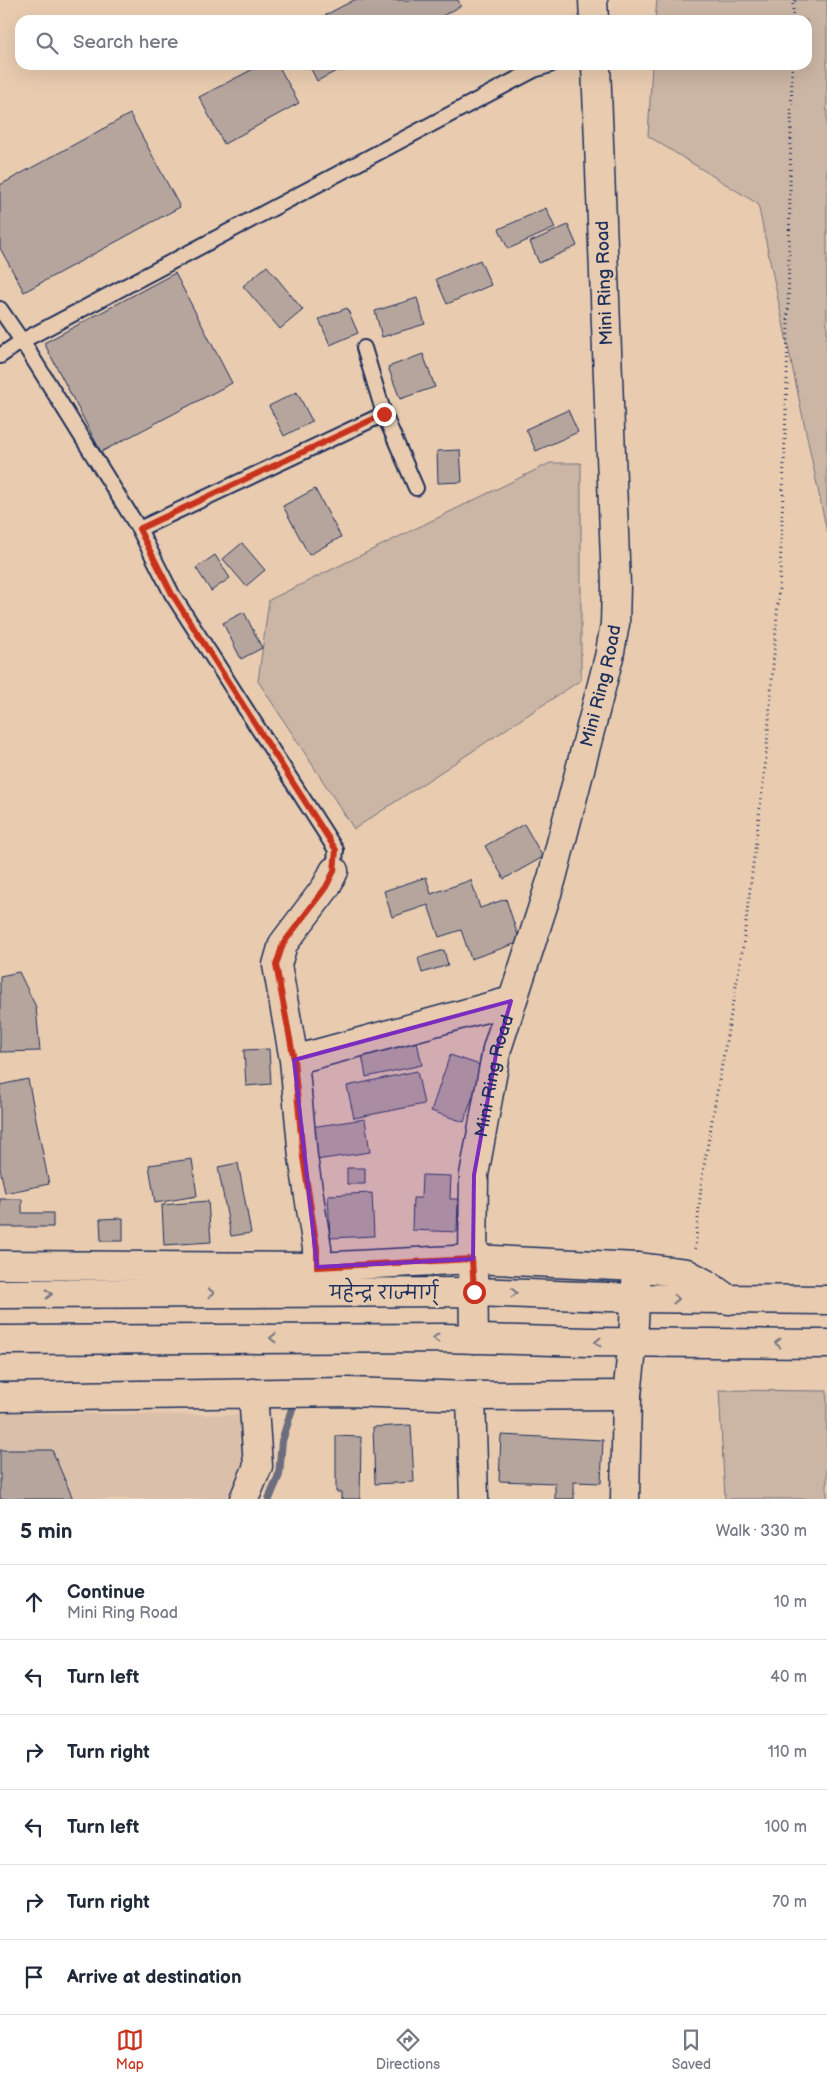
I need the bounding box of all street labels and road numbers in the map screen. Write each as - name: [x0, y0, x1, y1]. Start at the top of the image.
- street label: Mini Ring Road: [592, 220, 617, 346]
- street label: Mini Ring Road: [576, 623, 626, 749]
- street label: Mini Ring Road: [471, 1012, 518, 1139]
- street label: महेन्द्र राज्मार्ग्: [329, 1277, 440, 1306]

